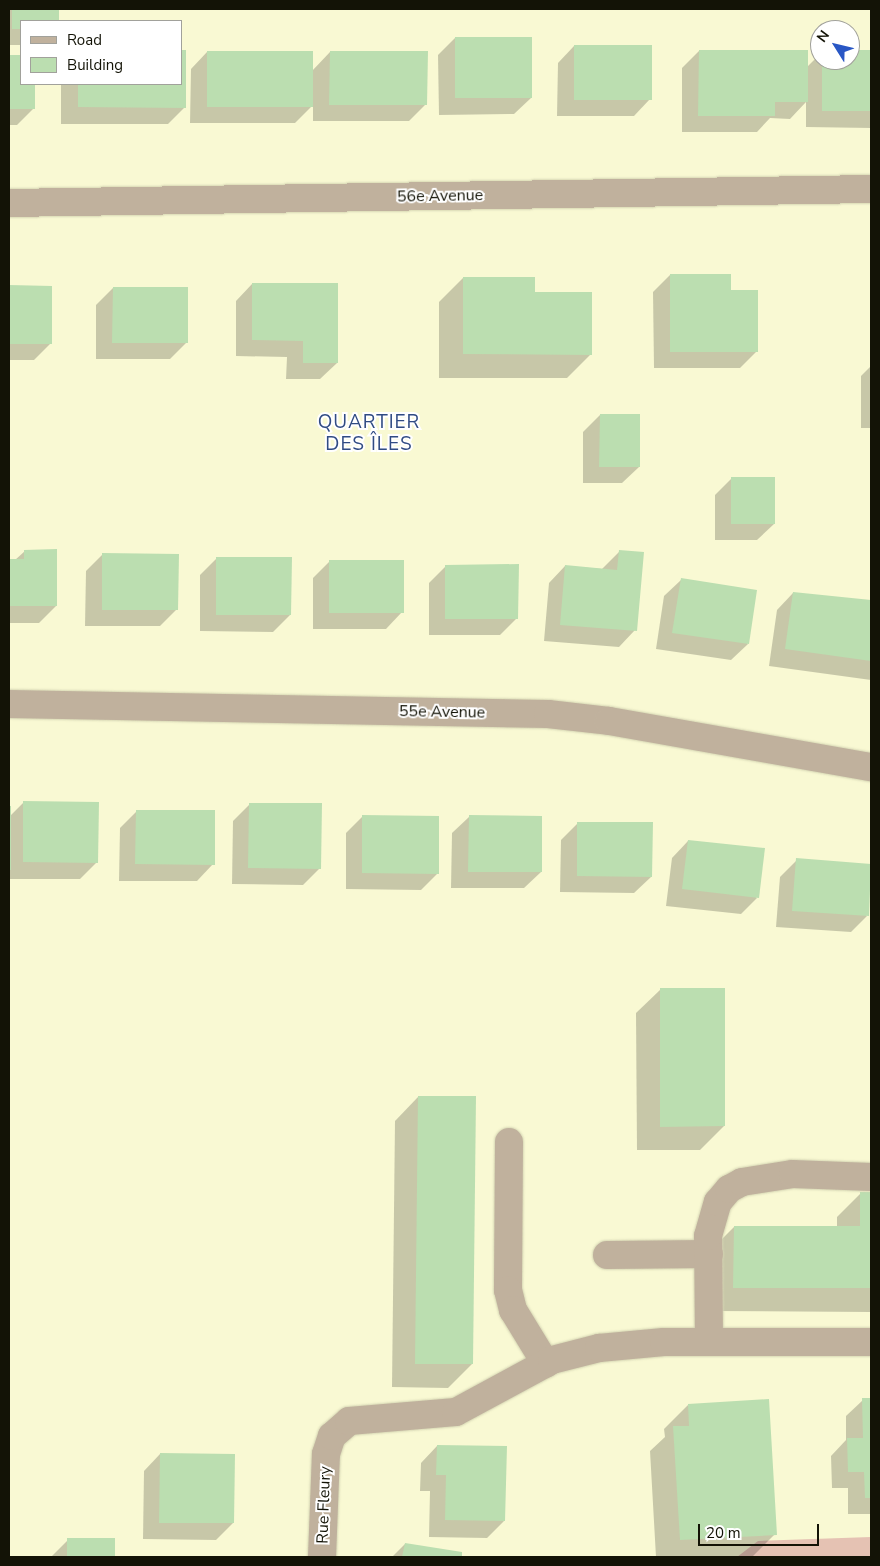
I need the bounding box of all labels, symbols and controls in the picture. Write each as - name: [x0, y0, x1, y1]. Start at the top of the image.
- legend: [20, 20, 182, 85]
- north arrow: [810, 20, 860, 70]
- text: N: [812, 27, 834, 46]
- text: Road: [67, 30, 102, 50]
- text: Building: [67, 55, 123, 75]
- street label: 56e Avenue: [397, 186, 483, 206]
- district label: QUARTIER DES ÎLES: [317, 412, 421, 456]
- street label: 55e Avenue: [399, 702, 485, 722]
- street label: Rue Fleury: [313, 1466, 335, 1544]
- scale bar: [700, 1514, 821, 1546]
- text: 20 m: [706, 1523, 741, 1543]

